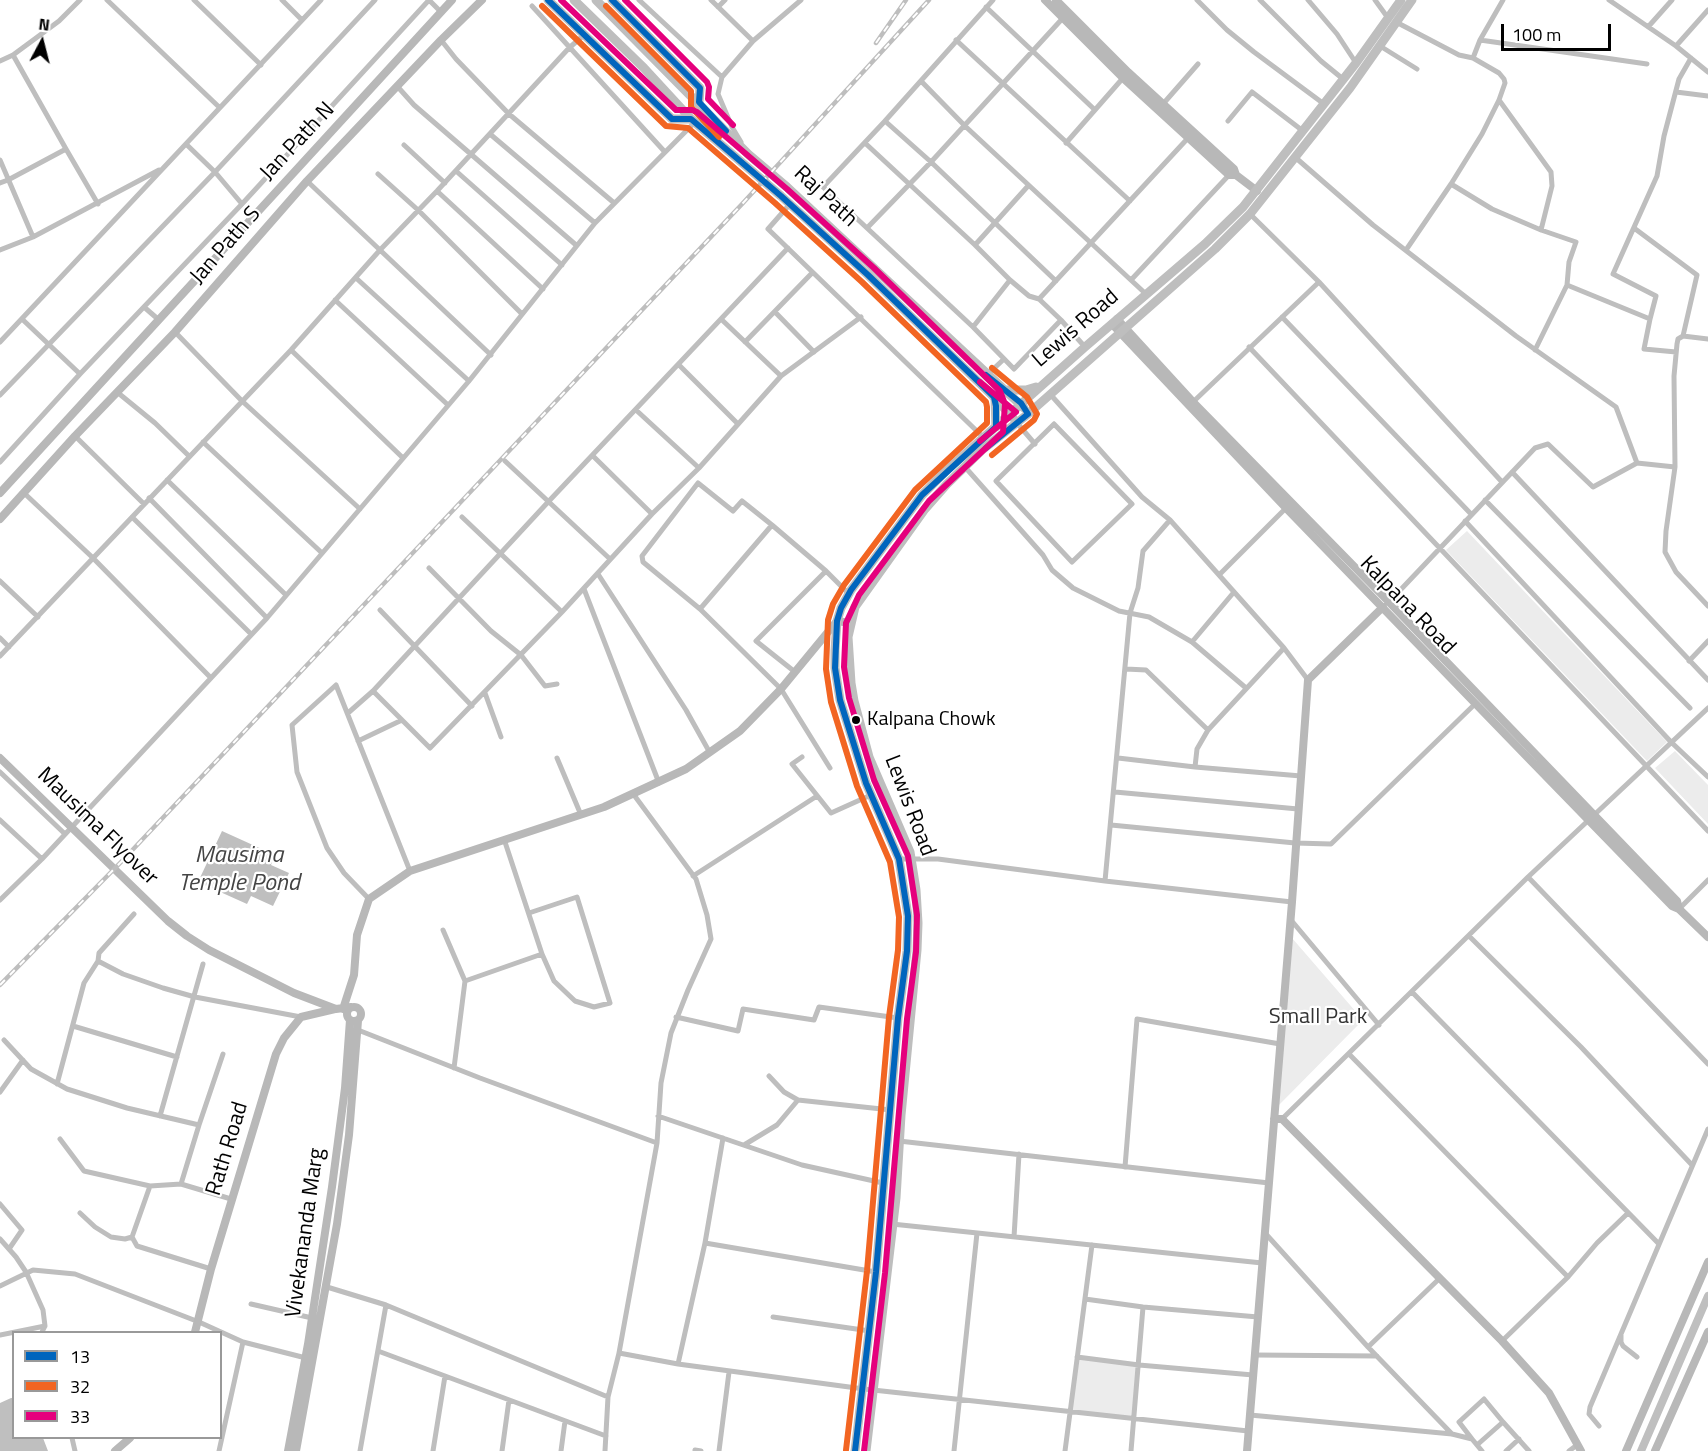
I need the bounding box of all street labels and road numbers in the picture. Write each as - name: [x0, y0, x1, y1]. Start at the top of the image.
- street label: Jan Path N: [255, 97, 341, 187]
- street label: Raj Path: [788, 161, 862, 233]
- street label: Jan Path S: [185, 202, 267, 290]
- street label: Lewis Road: [1027, 284, 1125, 374]
- street label: Kalpana Road: [1354, 551, 1460, 661]
- street label: Lewis Road: [878, 752, 940, 860]
- street label: Mausima Flyover: [31, 763, 163, 891]
- street label: Rath Road: [201, 1099, 255, 1199]
- street label: Vivekananda Marg: [281, 1146, 331, 1320]

